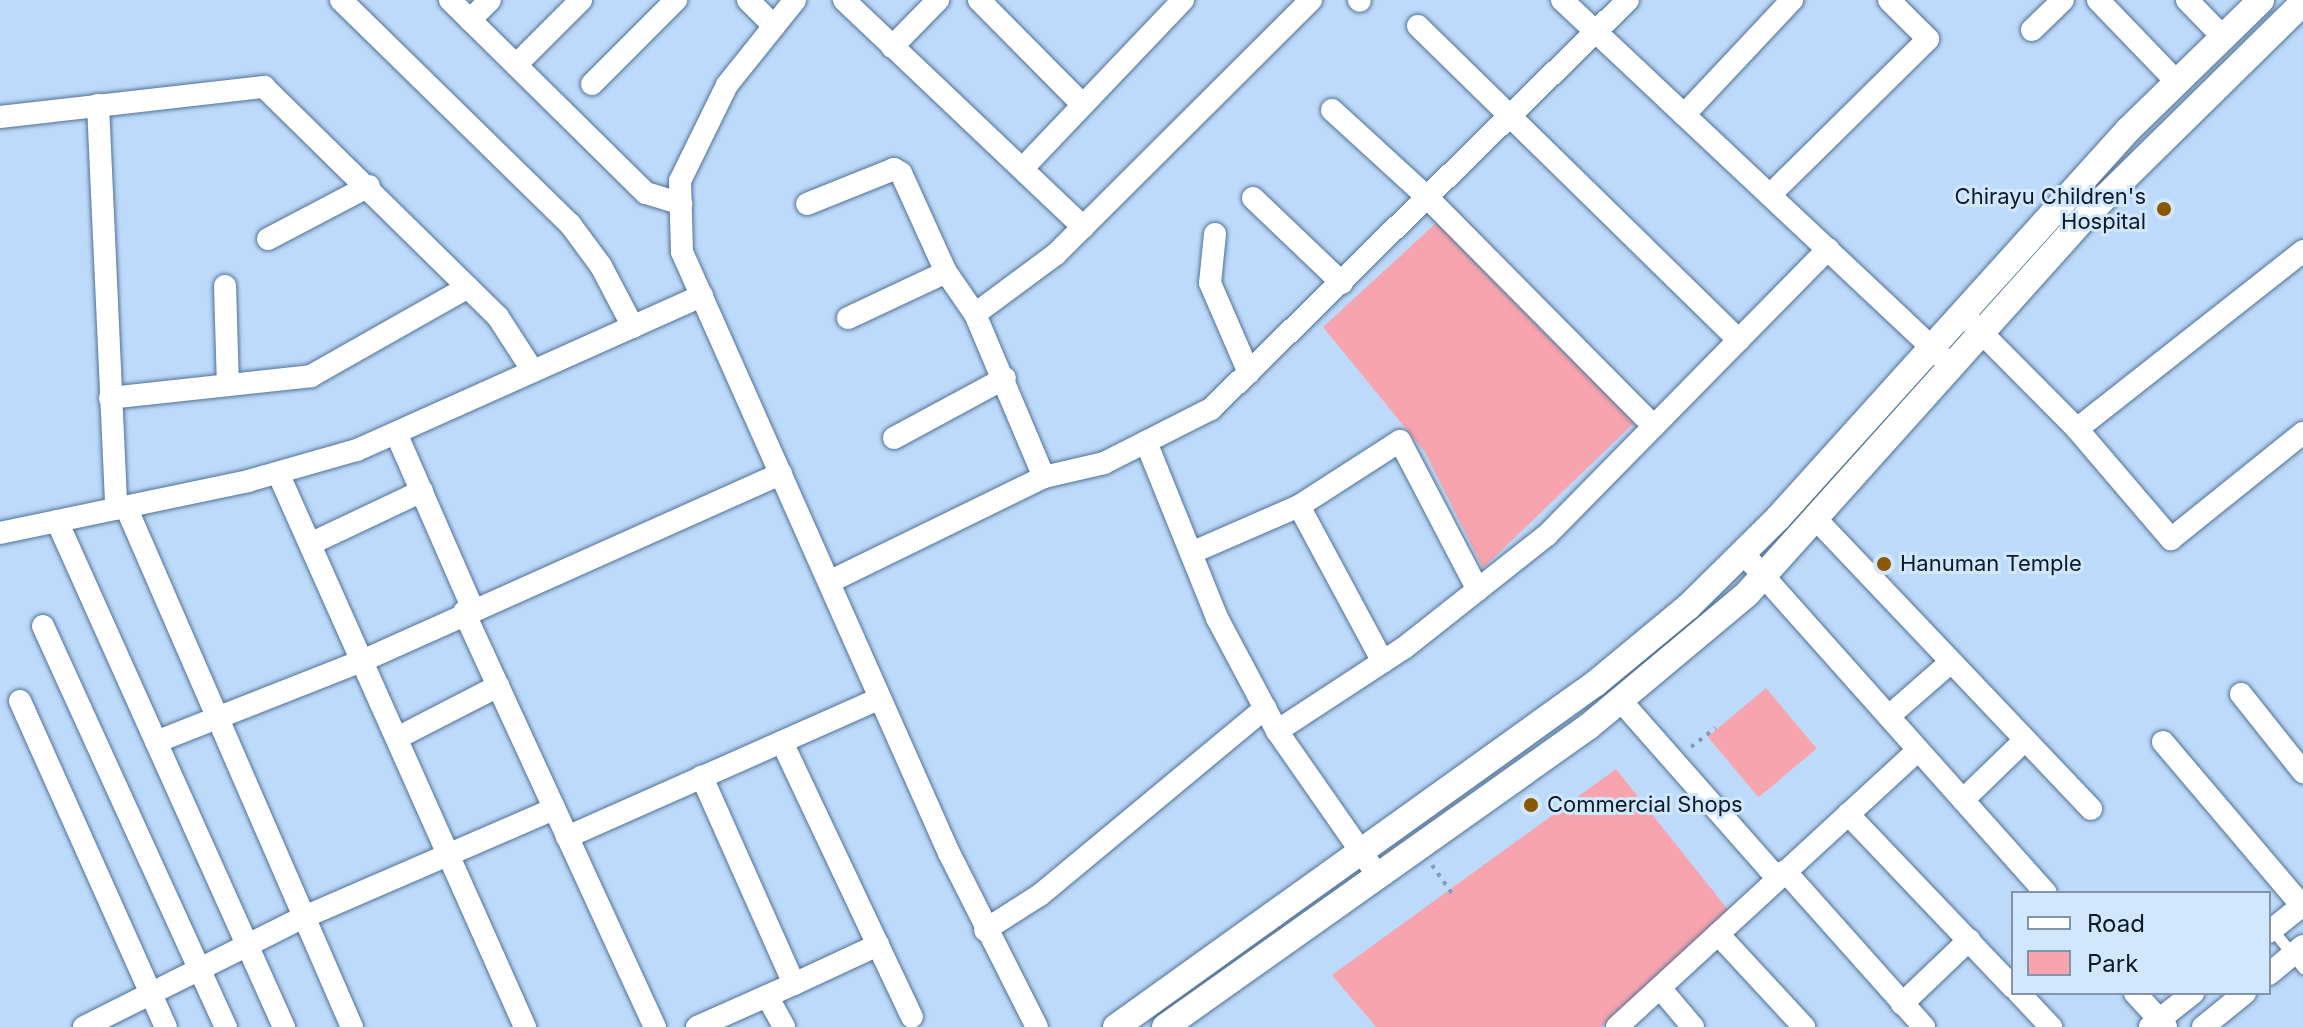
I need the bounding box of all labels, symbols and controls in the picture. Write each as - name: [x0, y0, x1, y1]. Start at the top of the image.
- place label: Chirayu Children's Hospital: [1955, 183, 2146, 234]
- marker: Chirayu Children's Hospital: [2153, 198, 2175, 220]
- place label: Hanuman Temple: [1900, 551, 2082, 577]
- marker: Hanuman Temple: [1875, 555, 1893, 573]
- place label: Commercial Shops: [1547, 792, 1743, 818]
- marker: Commercial Shops: [1522, 796, 1540, 814]
- legend: [2011, 891, 2271, 995]
- text: Road: [2087, 909, 2145, 938]
- text: Park: [2087, 949, 2138, 978]

